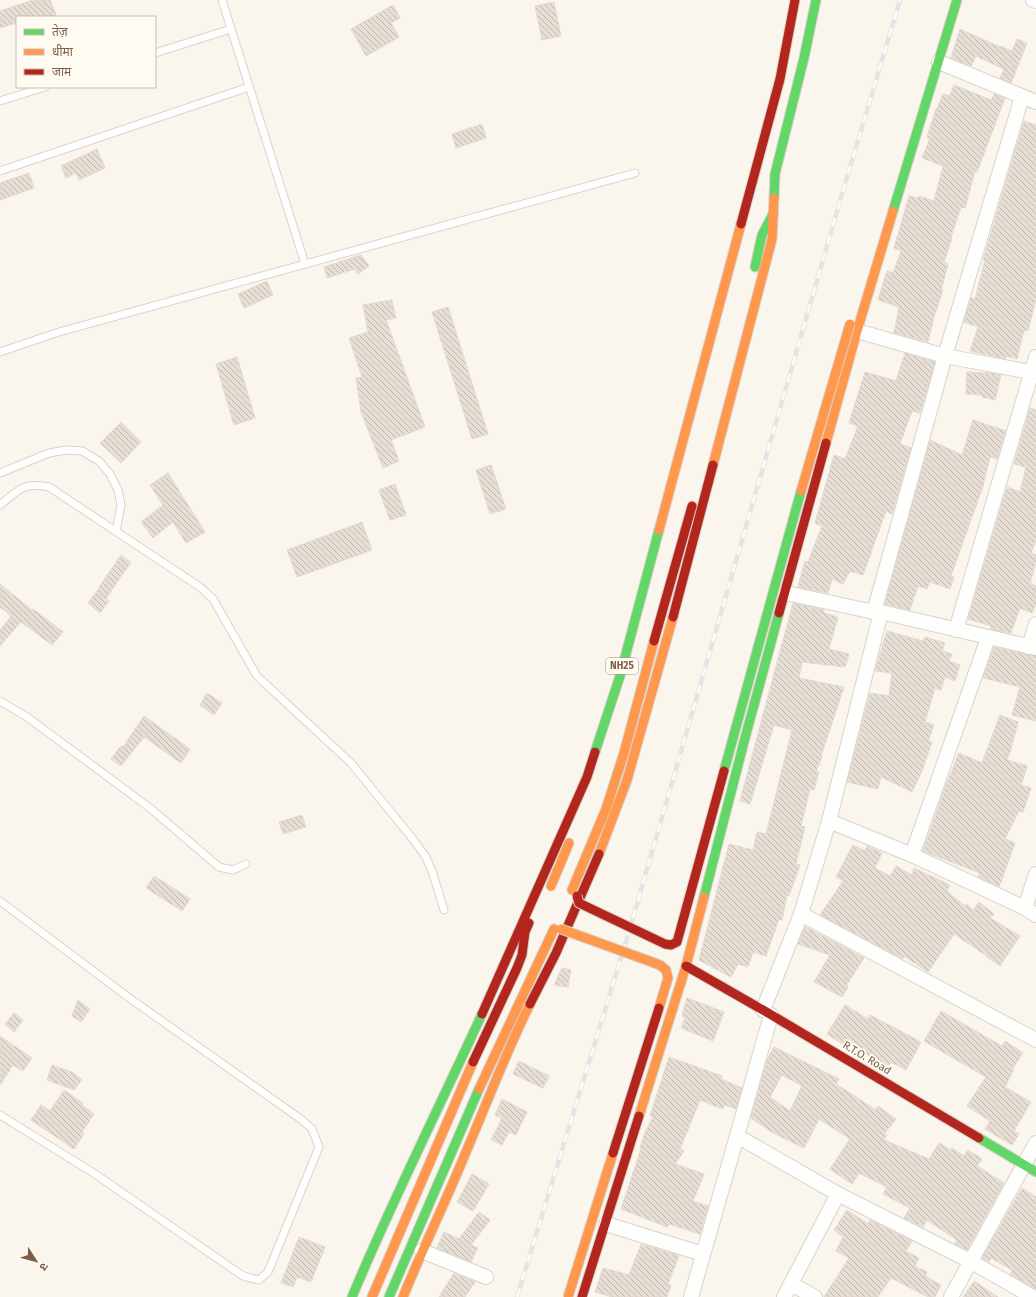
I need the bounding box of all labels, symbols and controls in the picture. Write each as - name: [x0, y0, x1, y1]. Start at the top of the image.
- legend: [16, 16, 156, 88]
- text: तेज़: [52, 24, 69, 39]
- text: धीमा: [52, 44, 74, 59]
- text: जाम: [52, 65, 72, 79]
- road number: NH25: [606, 658, 638, 674]
- street label: R.T.O. Road: [840, 1038, 894, 1078]
- north arrow: [16, 1241, 56, 1281]
- text: उ: [36, 1260, 51, 1273]

